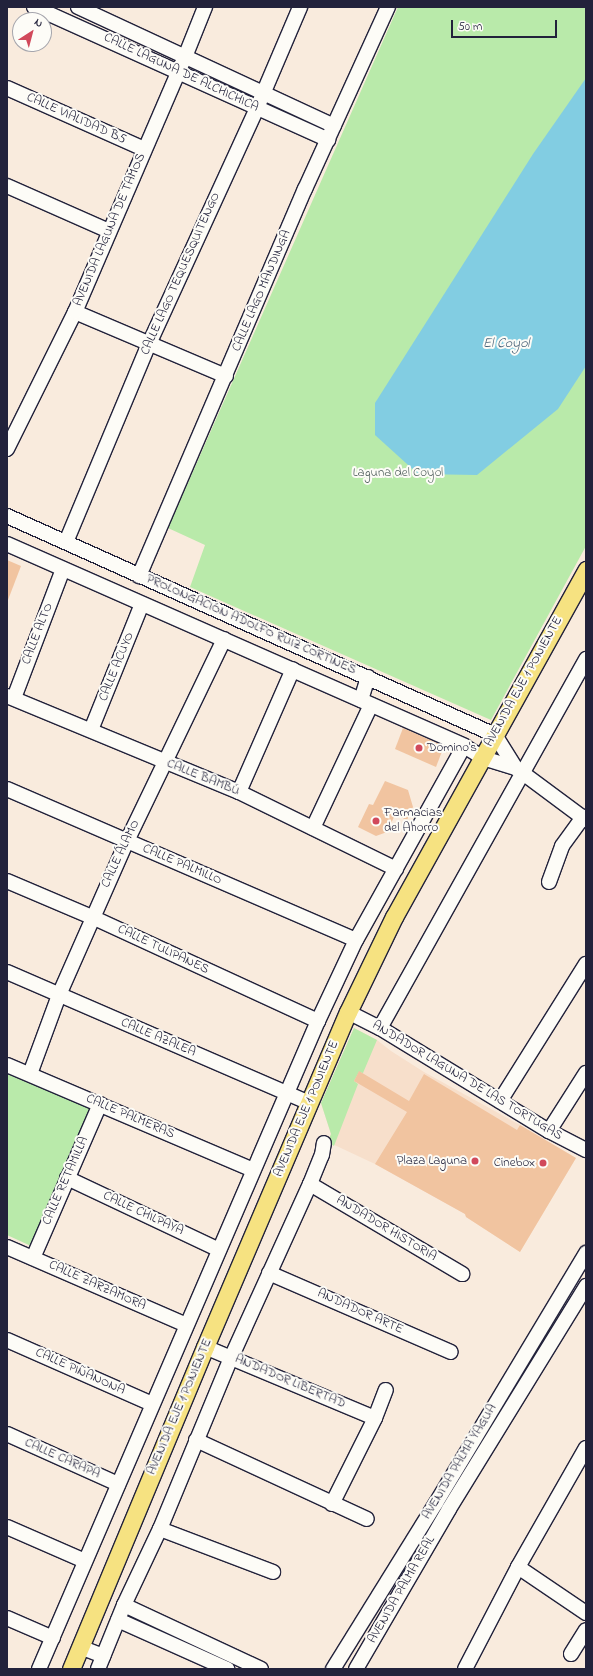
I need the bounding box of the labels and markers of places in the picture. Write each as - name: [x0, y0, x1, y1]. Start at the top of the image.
- place label: Domino's: [427, 740, 477, 756]
- marker: Domino's: [414, 743, 424, 753]
- place label: Farmacias del Ahorro: [384, 806, 442, 837]
- marker: Farmacias del Ahorro: [371, 816, 381, 826]
- place label: Plaza Laguna: [397, 1153, 467, 1169]
- place label: Cinebox: [494, 1155, 535, 1171]
- marker: Plaza Laguna: [470, 1156, 480, 1166]
- marker: Cinebox: [538, 1158, 548, 1168]

